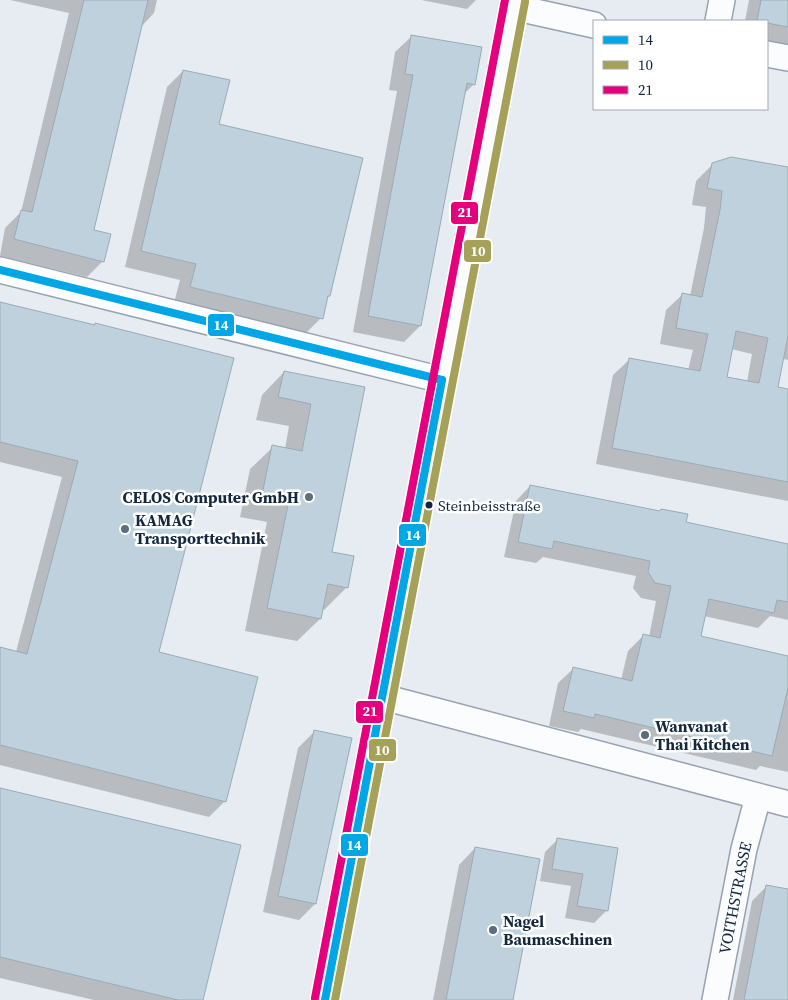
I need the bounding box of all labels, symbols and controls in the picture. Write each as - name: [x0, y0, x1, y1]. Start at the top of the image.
- legend: [593, 20, 768, 110]
- text: 14: [638, 29, 654, 50]
- text: 10: [638, 54, 653, 75]
- text: 21: [638, 79, 653, 100]
- line badge: 21: [450, 201, 479, 225]
- text: 21: [457, 202, 473, 222]
- line badge: 10: [463, 239, 492, 263]
- text: 10: [470, 241, 486, 261]
- line badge: 14: [207, 313, 235, 337]
- text: 14: [213, 315, 229, 335]
- place label: CELOS Computer GmbH: [123, 486, 299, 508]
- marker: CELOS Computer GmbH: [303, 491, 315, 503]
- place label: Steinbeisstraße: [438, 495, 541, 516]
- marker: Steinbeisstraße: [424, 500, 434, 510]
- place label: KAMAG Transporttechnik: [135, 509, 266, 549]
- marker: KAMAG Transporttechnik: [119, 523, 131, 535]
- line badge: 14: [398, 523, 427, 547]
- text: 14: [405, 525, 421, 545]
- line badge: 21: [355, 700, 384, 724]
- text: 21: [362, 701, 378, 721]
- place label: Wanvanat Thai Kitchen: [655, 715, 750, 755]
- marker: Wanvanat Thai Kitchen: [639, 729, 651, 741]
- line badge: 10: [368, 738, 397, 762]
- text: 10: [374, 740, 390, 760]
- line badge: 14: [340, 833, 369, 857]
- text: 14: [346, 835, 362, 855]
- street label: VOITHSTRASSE: [713, 839, 757, 956]
- place label: Nagel Baumaschinen: [503, 910, 613, 950]
- marker: Nagel Baumaschinen: [487, 924, 499, 936]

